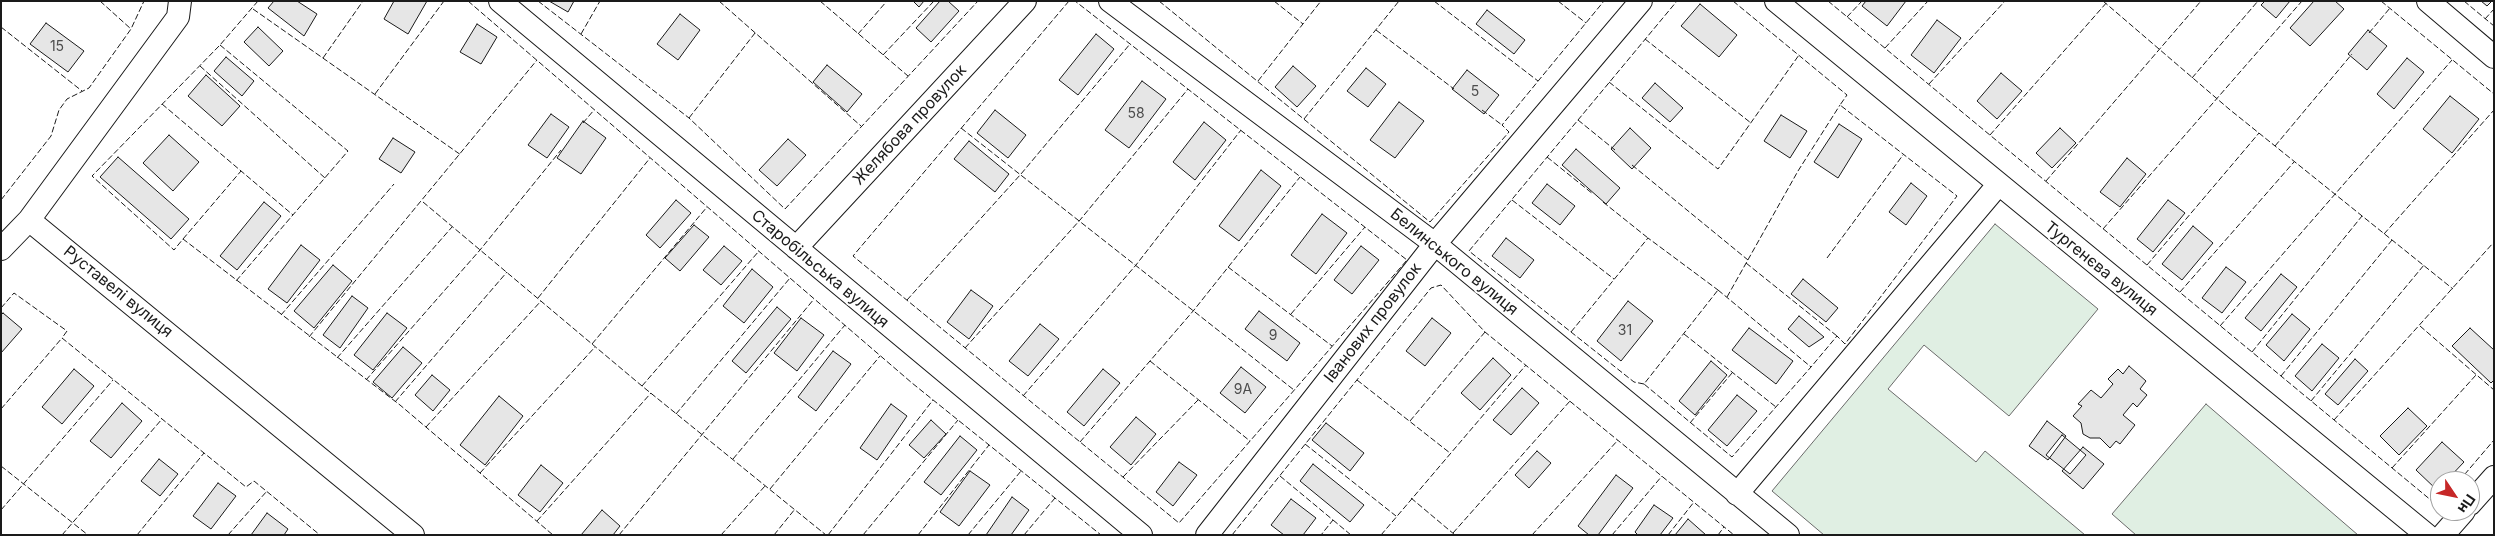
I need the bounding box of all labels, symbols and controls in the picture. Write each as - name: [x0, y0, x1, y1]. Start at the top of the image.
- house number: 15: [50, 39, 64, 55]
- street label: Желябова провулок: [849, 61, 971, 189]
- house number: 5: [1471, 84, 1479, 100]
- house number: 58: [1127, 106, 1145, 122]
- street label: Белинського вулиця: [1386, 205, 1522, 319]
- street label: Старобільська вулиця: [747, 206, 893, 332]
- street label: Тургенєва вулиця: [2041, 218, 2161, 320]
- street label: Руставелі вулиця: [60, 242, 176, 342]
- street label: Іванових провулок: [1320, 259, 1426, 387]
- house number: 31: [1618, 323, 1632, 339]
- house number: 9: [1269, 328, 1277, 344]
- house number: 9А: [1234, 382, 1252, 398]
- north arrow: [2430, 471, 2480, 521]
- text: Пн: [2455, 491, 2479, 517]

